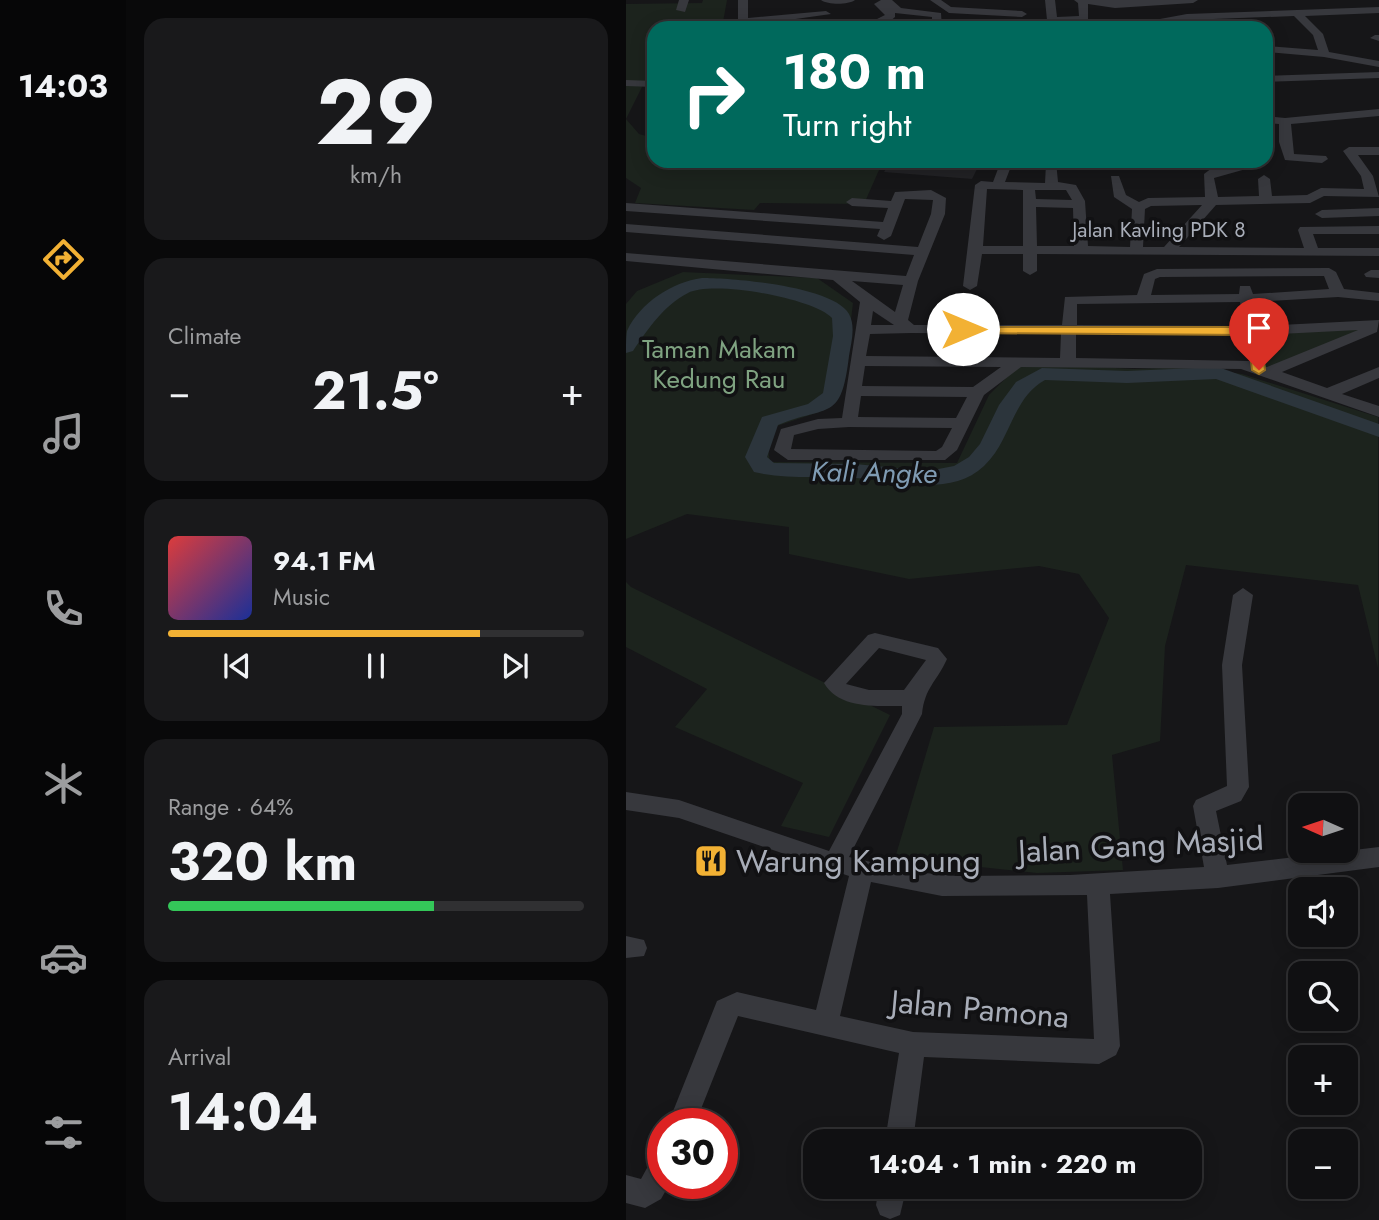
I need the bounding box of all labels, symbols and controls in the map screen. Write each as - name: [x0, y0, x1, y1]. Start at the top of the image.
- text: 180 m: [783, 37, 926, 107]
- text: 29: [316, 47, 436, 178]
- icon: right: [668, 49, 759, 140]
- text: 14:03: [18, 63, 108, 109]
- text: Turn right: [783, 102, 912, 148]
- text: km/h: [350, 158, 402, 192]
- street label: Jalan Kavling PDK 8: [1069, 215, 1246, 245]
- icon: directions: [39, 235, 88, 284]
- position arrow: [926, 292, 1000, 366]
- pin: [1229, 298, 1289, 370]
- icon: arrive: [1240, 309, 1278, 347]
- text: Climate: [168, 319, 241, 353]
- park label: Taman Makam Kedung Rau: [642, 330, 796, 398]
- text: 21.5°: [312, 353, 439, 429]
- text: −: [168, 364, 190, 419]
- text: +: [561, 364, 584, 419]
- icon: music: [39, 409, 88, 458]
- water label: Kali Angke: [811, 451, 937, 494]
- text: 94.1 FM: [273, 542, 376, 580]
- text: Music: [273, 580, 330, 614]
- icon: phone: [39, 584, 88, 633]
- icon: previous: [218, 647, 256, 685]
- icon: pause: [357, 647, 395, 685]
- icon: next: [496, 647, 534, 685]
- icon: climate: [39, 759, 88, 808]
- text: Range · 64%: [168, 790, 294, 824]
- north arrow: [1288, 793, 1358, 863]
- map controls: [1288, 793, 1358, 1199]
- street label: Jalan Gang Masjid: [1013, 816, 1265, 875]
- text: 320 km: [168, 824, 357, 900]
- place label: Warung Kampung: [736, 838, 981, 884]
- restaurant icon: Warung Kampung: [692, 842, 730, 880]
- button: sound: [1288, 877, 1358, 947]
- icon: car: [39, 933, 88, 982]
- button: search: [1288, 961, 1358, 1031]
- street label: Jalan Pamona: [885, 978, 1071, 1040]
- text: Arrival: [168, 1040, 231, 1074]
- button: +: [1288, 1045, 1358, 1115]
- text: 14:04: [168, 1074, 318, 1150]
- icon: filters: [39, 1108, 88, 1157]
- speed limit sign: 30: [647, 1108, 738, 1199]
- button: −: [1288, 1129, 1358, 1199]
- text: 14:04 · 1 min · 220 m: [869, 1145, 1136, 1183]

